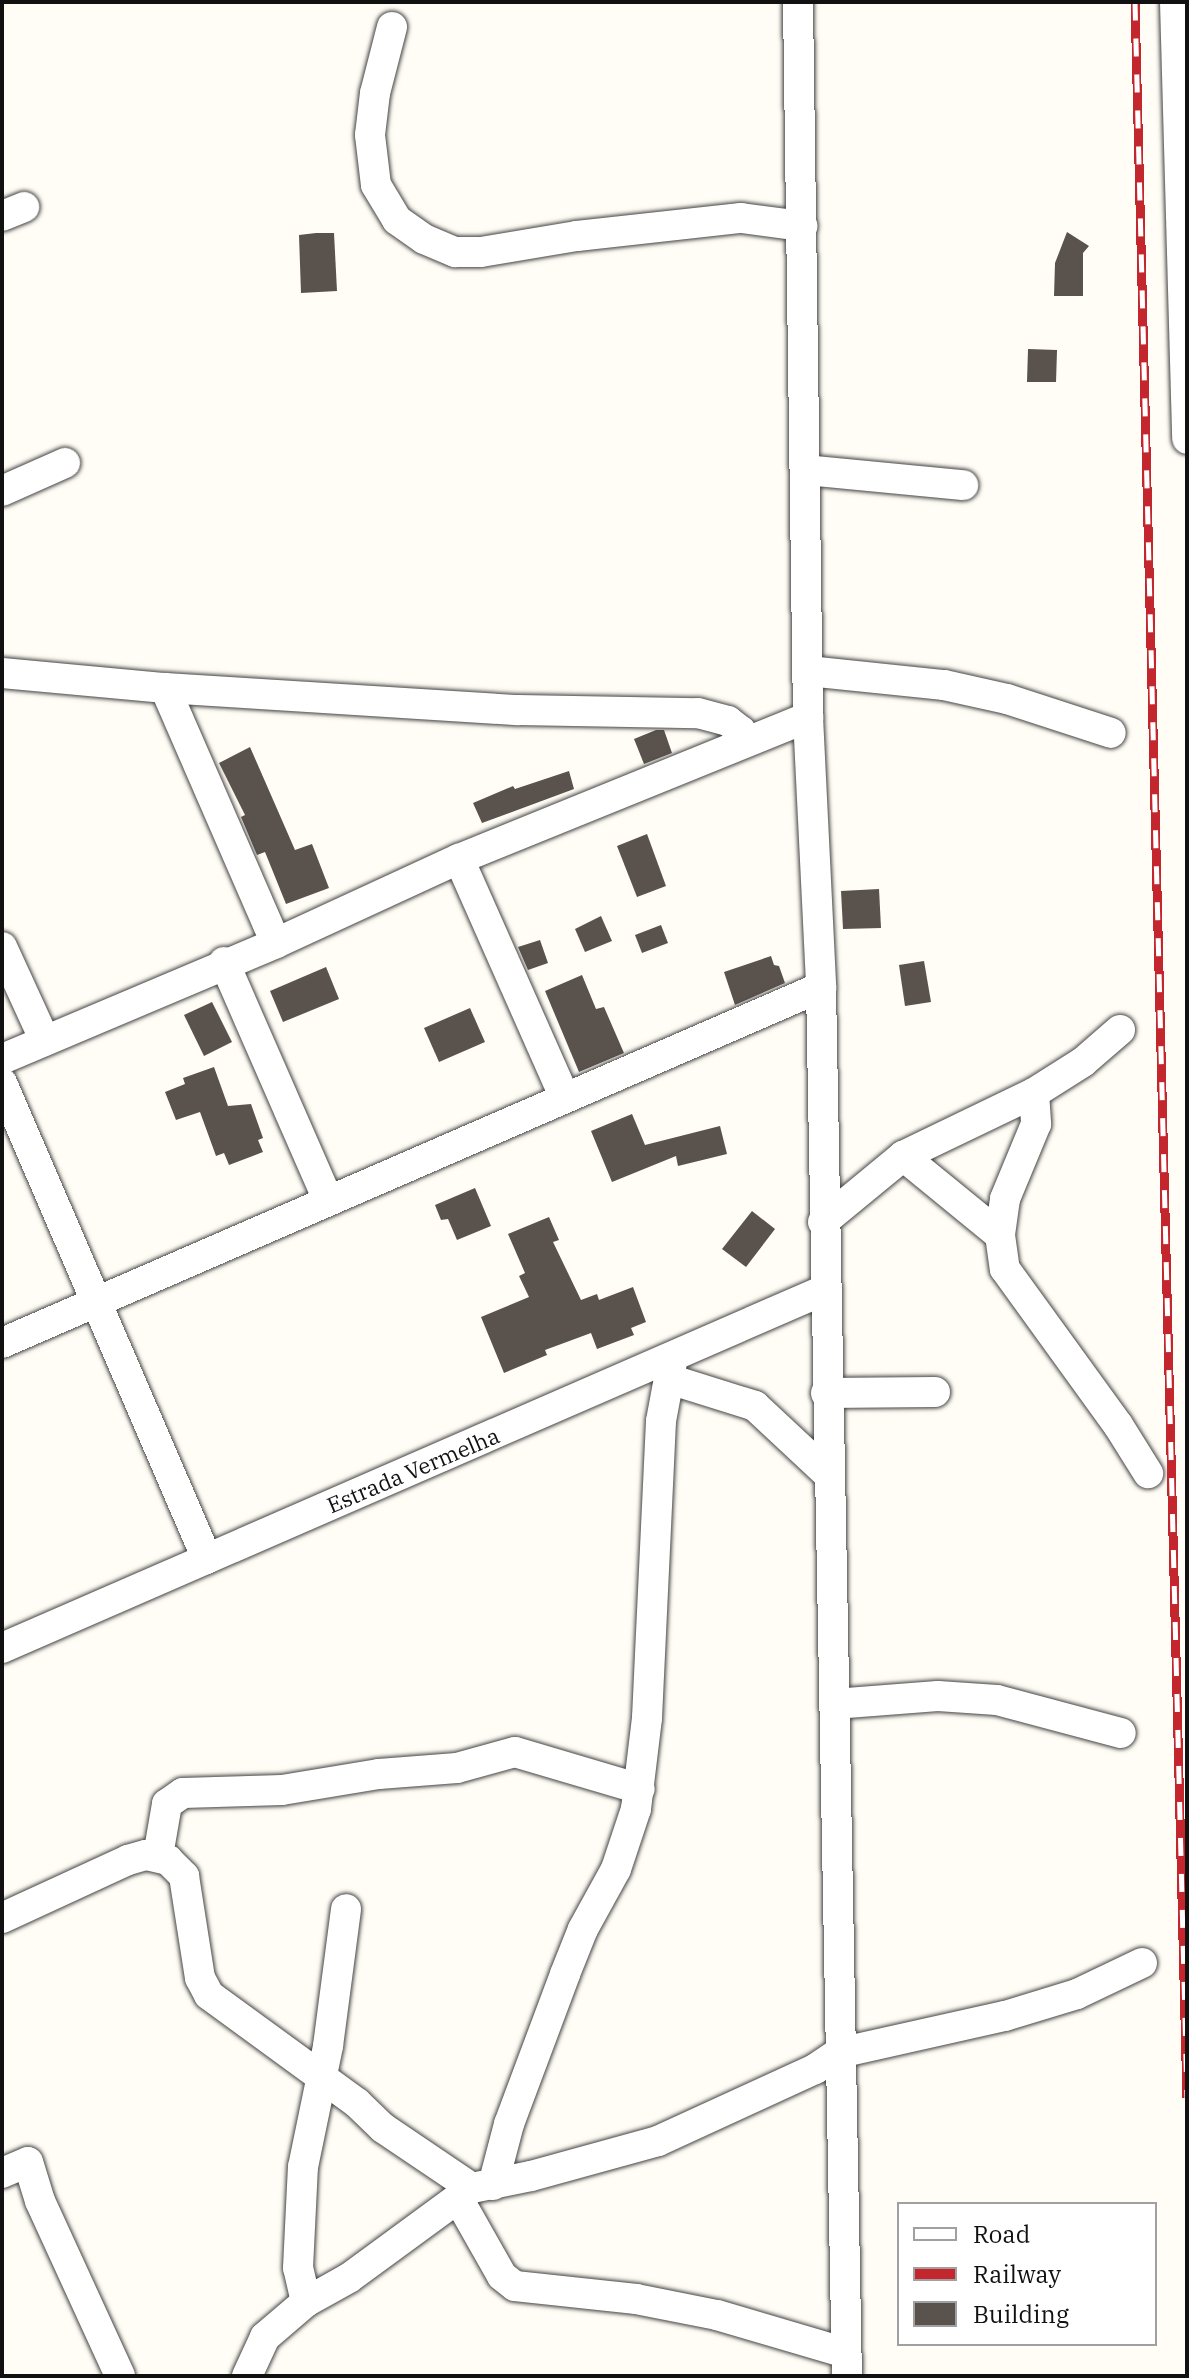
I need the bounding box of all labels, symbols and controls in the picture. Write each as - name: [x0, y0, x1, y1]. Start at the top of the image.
- street label: Estrada Vermelha: [323, 1422, 503, 1518]
- legend: [897, 2202, 1157, 2346]
- text: Road: [973, 2218, 1030, 2250]
- text: Railway: [973, 2258, 1061, 2290]
- text: Building: [973, 2298, 1069, 2330]

